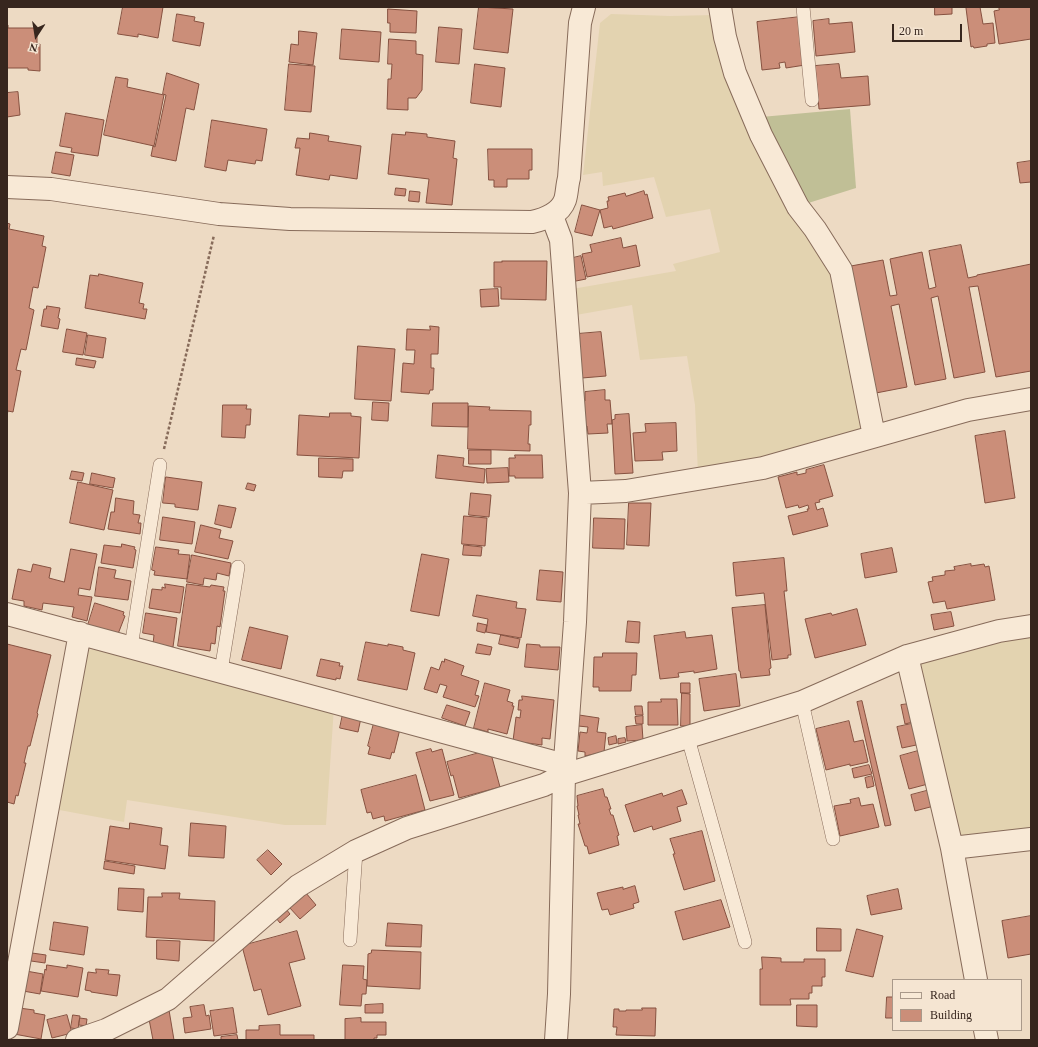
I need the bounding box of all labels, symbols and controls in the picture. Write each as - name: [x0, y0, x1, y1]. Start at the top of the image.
- north arrow: [16, 16, 56, 56]
- scale bar: [894, 16, 964, 42]
- text: 20 m: [899, 24, 923, 38]
- text: N: [28, 41, 39, 54]
- legend: [892, 979, 1022, 1031]
- text: Road: [930, 988, 955, 1002]
- text: Building: [930, 1008, 972, 1022]

